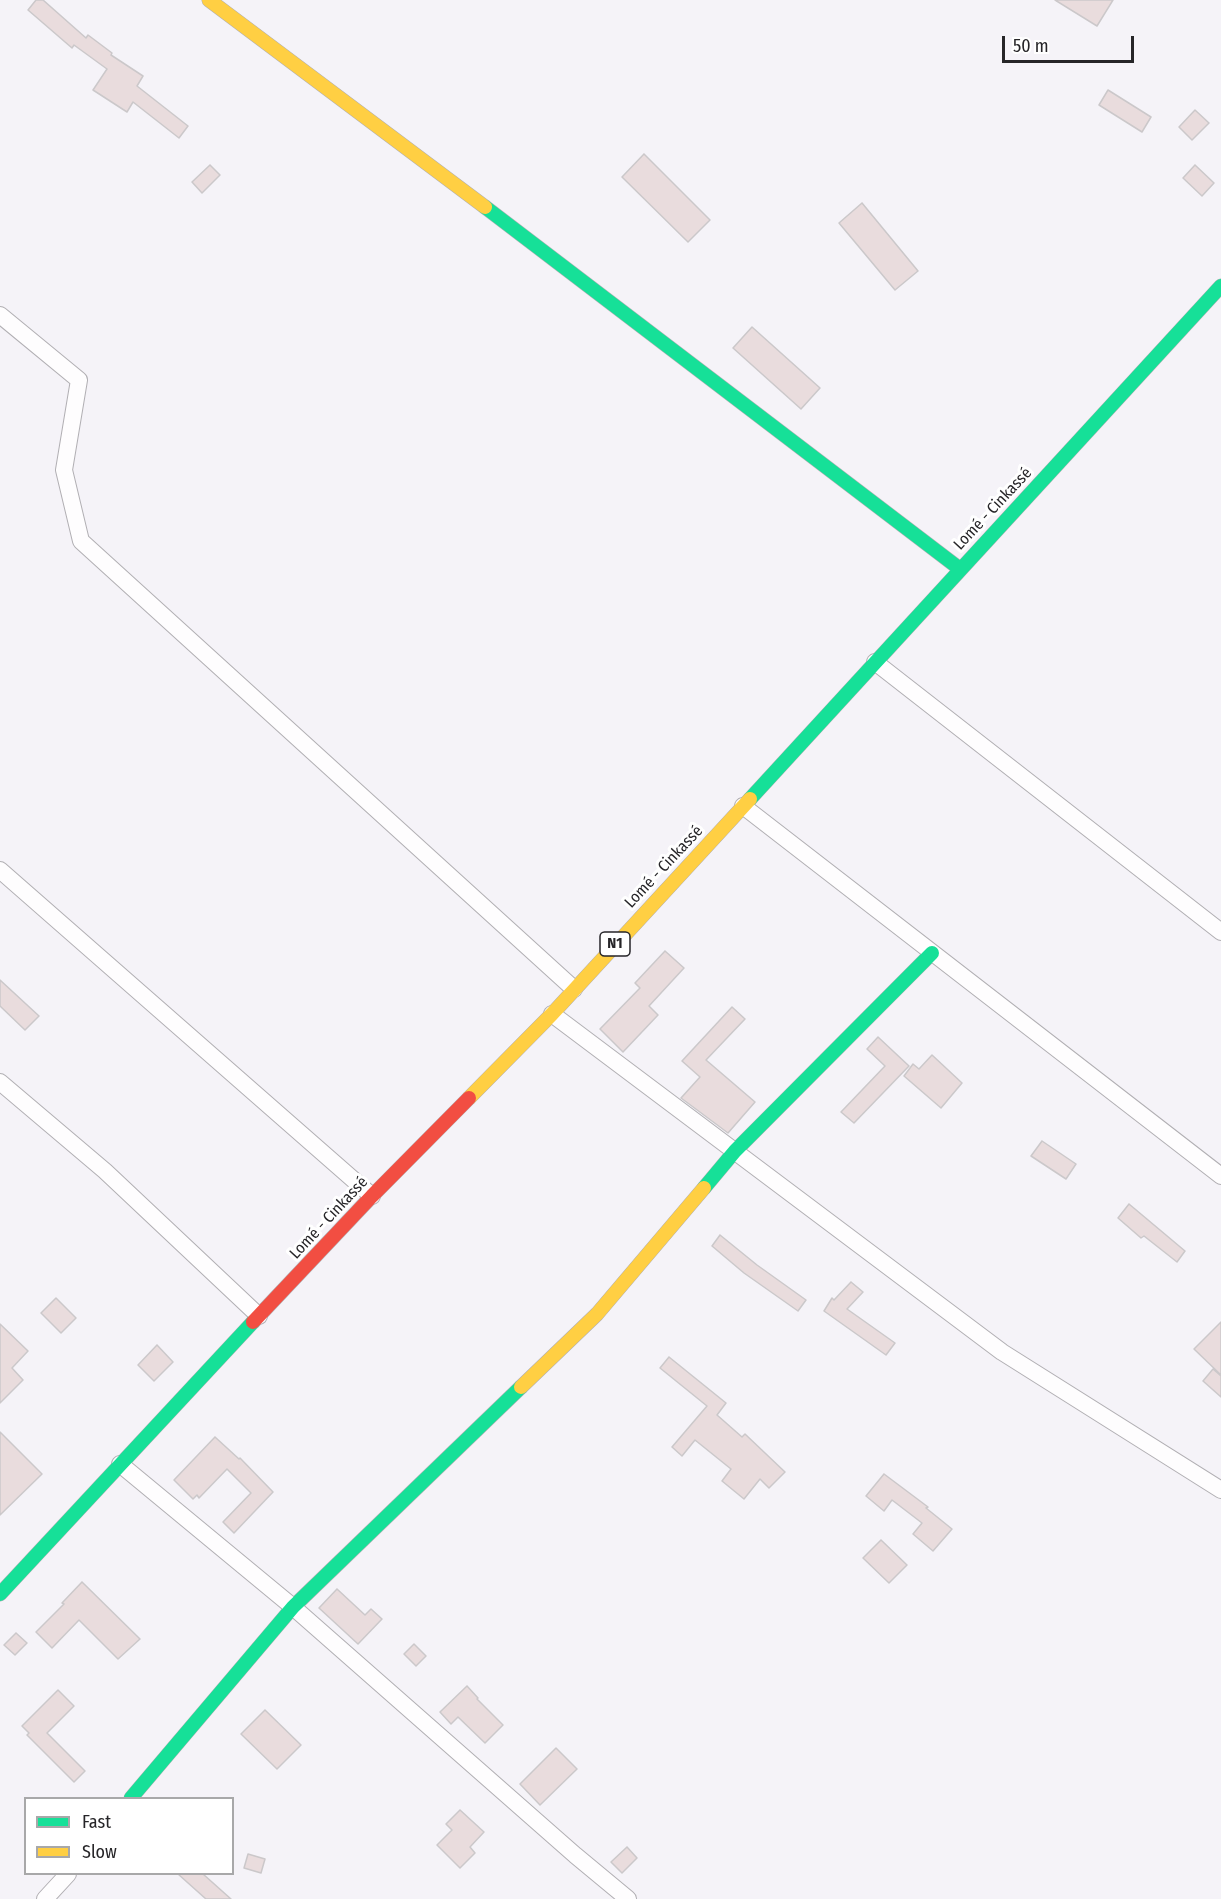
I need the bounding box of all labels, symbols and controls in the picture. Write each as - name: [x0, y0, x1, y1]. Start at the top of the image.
- scale bar: [1005, 24, 1137, 62]
- text: 50 m: [1013, 35, 1049, 57]
- street label: Lomé - Cinkassé: [950, 464, 1036, 554]
- street label: Lomé - Cinkassé: [621, 822, 707, 912]
- road number: N1: [600, 932, 630, 956]
- street label: Lomé - Cinkassé: [286, 1173, 372, 1263]
- legend: [24, 1797, 234, 1875]
- text: Fast: [82, 1811, 111, 1833]
- text: Slow: [82, 1841, 117, 1863]

